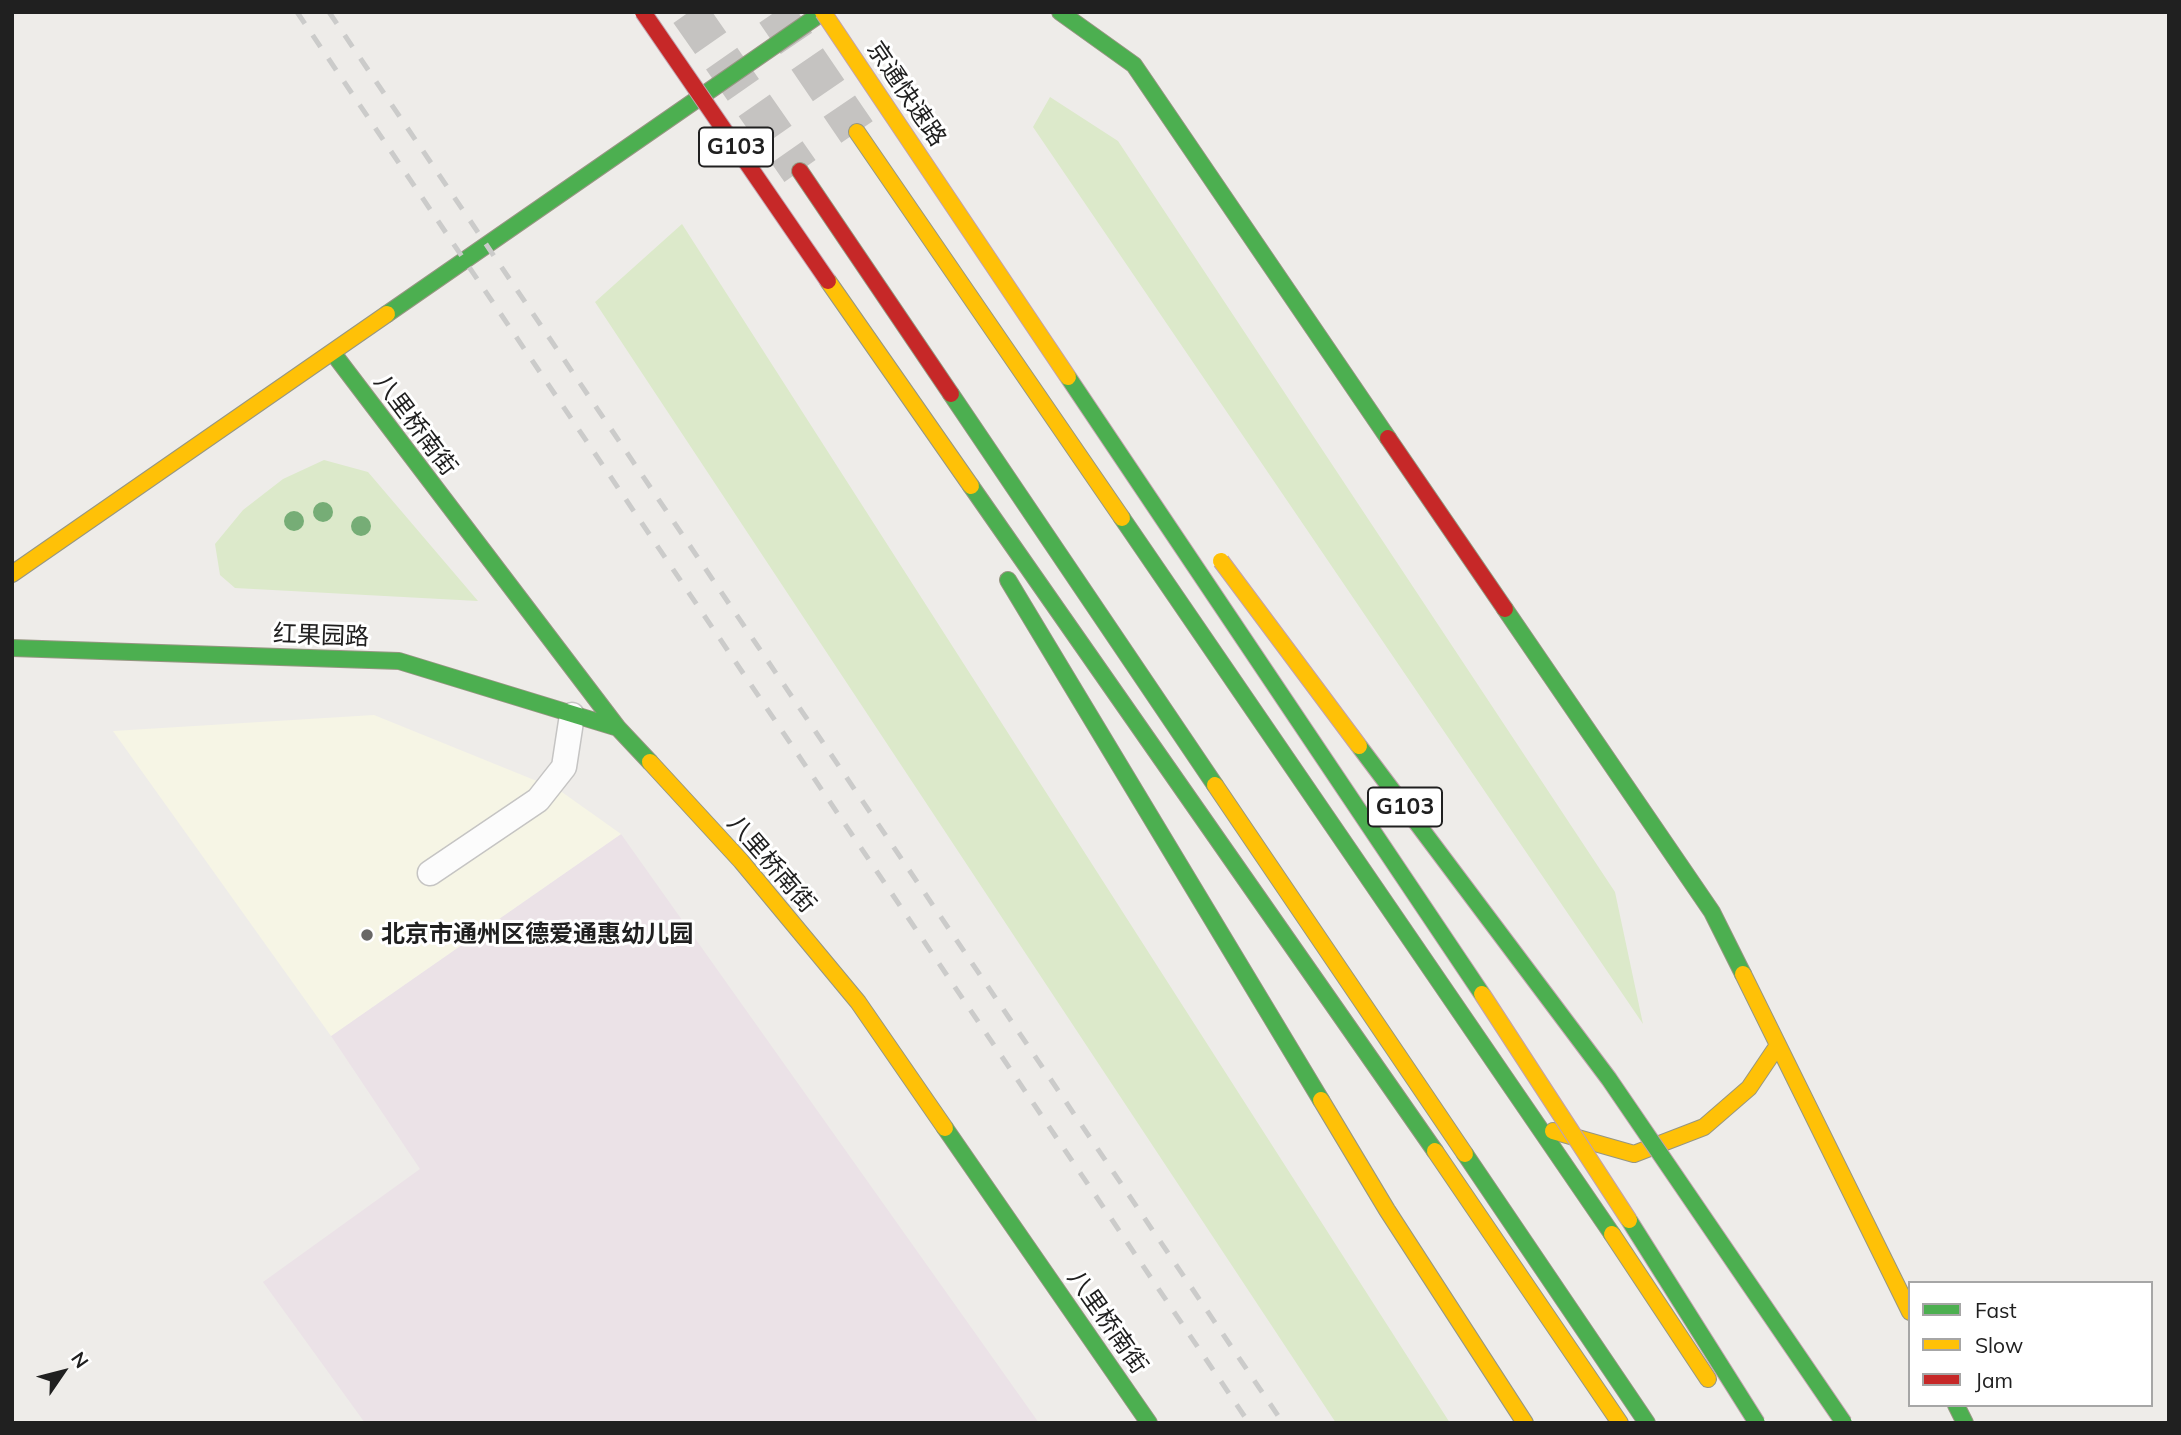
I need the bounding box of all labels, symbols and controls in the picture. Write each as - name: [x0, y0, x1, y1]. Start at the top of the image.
- street label: 京通快速路: [861, 36, 951, 152]
- road number: G103: [699, 128, 773, 166]
- street label: 八里桥南街: [367, 368, 463, 482]
- street label: 红果园路: [273, 620, 369, 652]
- road number: G103: [1368, 788, 1442, 827]
- street label: 八里桥南街: [721, 809, 821, 919]
- place label: 北京市通州区德爱通惠幼儿园: [381, 921, 693, 949]
- marker: 北京市通州区德爱通惠幼儿园: [359, 927, 375, 943]
- street label: 八里桥南街: [1061, 1265, 1153, 1379]
- legend: [1908, 1281, 2153, 1407]
- text: Fast: [1975, 1297, 2017, 1323]
- text: Slow: [1975, 1332, 2023, 1358]
- north arrow: [28, 1337, 98, 1407]
- text: N: [66, 1347, 94, 1373]
- text: Jam: [1975, 1367, 2013, 1393]

